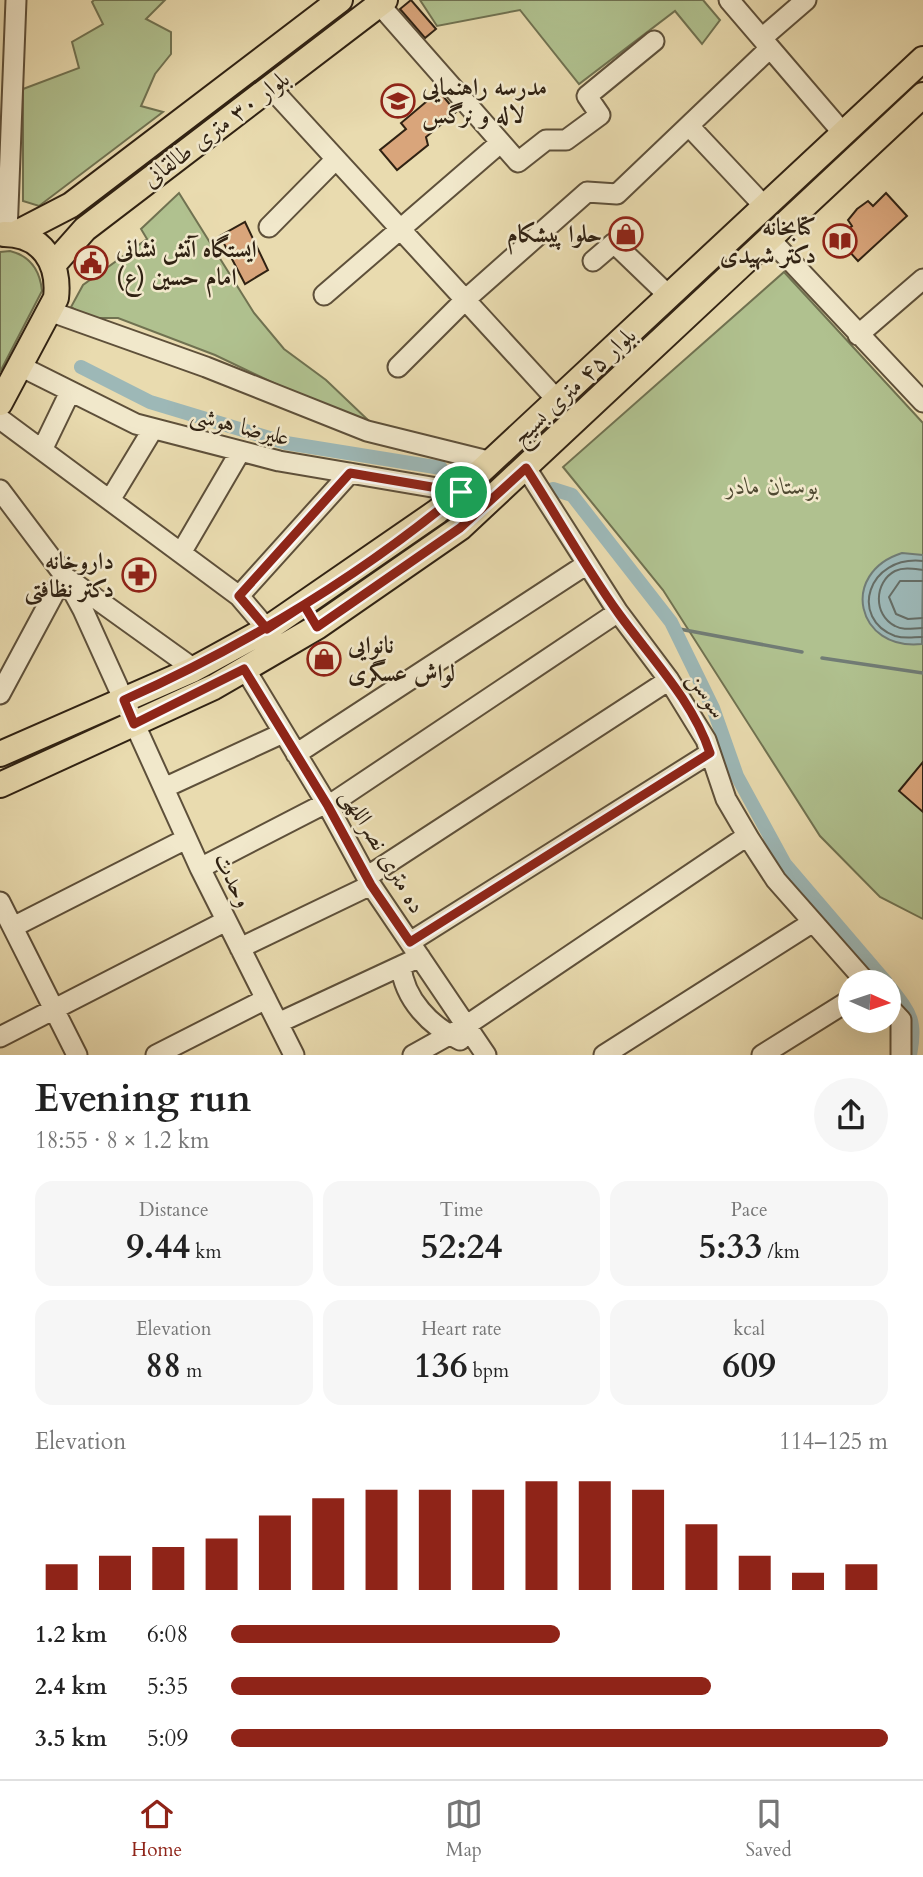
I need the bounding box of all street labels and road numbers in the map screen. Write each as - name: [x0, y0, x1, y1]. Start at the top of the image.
- street label: بلوار ۳۰ متری طالقانی: [135, 63, 297, 195]
- street label: بلوار ۴۵ متری بسیج: [504, 319, 646, 455]
- street label: علیرضا هوشی: [187, 398, 293, 454]
- street label: سوسن: [680, 665, 734, 725]
- street label: ده متری نصراللهی: [333, 782, 433, 920]
- street label: وحدت: [206, 847, 260, 913]

